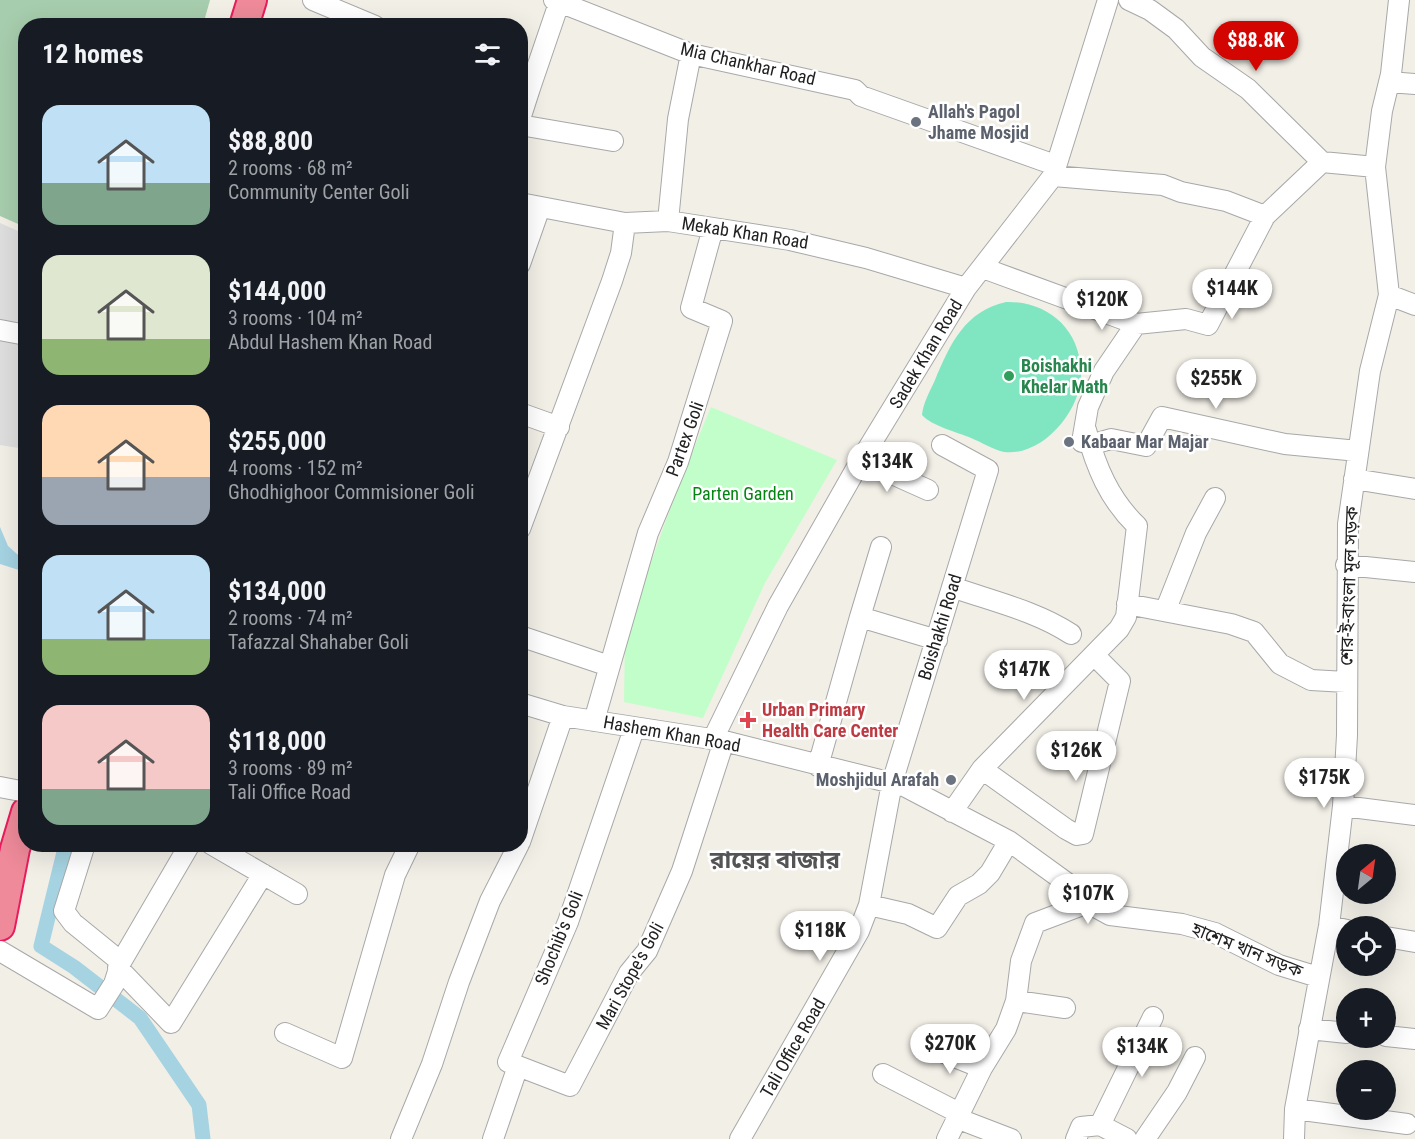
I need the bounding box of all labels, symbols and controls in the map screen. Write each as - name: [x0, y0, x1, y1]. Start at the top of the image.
- pin: $88.8K: [1207, 21, 1305, 72]
- text: $88.8K: [1227, 28, 1285, 52]
- icon: filters: [471, 38, 504, 71]
- street label: Mia Chankhar Road: [679, 38, 818, 89]
- text: 12 homes: [42, 39, 144, 69]
- place label: Allah's Pagol Jhame Mosjid: [928, 101, 1029, 143]
- marker: Allah's Pagol Jhame Mosjid: [909, 115, 923, 129]
- text: $88,800: [228, 126, 313, 156]
- icon: home: [90, 129, 162, 201]
- text: 2 rooms · 68 m²: [228, 156, 353, 180]
- text: Community Center Goli: [228, 180, 410, 204]
- street label: Mekab Khan Road: [680, 212, 810, 253]
- pin: $144K: [1190, 269, 1274, 320]
- text: $144,000: [228, 276, 326, 306]
- text: $144K: [1206, 276, 1258, 300]
- icon: home: [90, 279, 162, 351]
- pin: $120K: [1060, 280, 1144, 331]
- text: $120K: [1076, 287, 1128, 311]
- street label: Sadek Khan Road: [885, 295, 966, 412]
- text: 3 rooms · 104 m²: [228, 306, 363, 330]
- text: Abdul Hashem Khan Road: [228, 330, 433, 354]
- place label: Boishakhi Khelar Math: [1021, 355, 1108, 397]
- pin: $255K: [1174, 359, 1258, 410]
- text: $255K: [1190, 366, 1242, 390]
- marker: Boishakhi Khelar Math: [1002, 369, 1016, 383]
- street label: Partex Goli: [661, 399, 708, 479]
- text: $255,000: [228, 426, 326, 456]
- icon: home: [90, 429, 162, 501]
- place label: Kabaar Mar Majar: [1081, 431, 1209, 452]
- marker: Kabaar Mar Majar: [1062, 435, 1076, 449]
- pin: $134K: [845, 442, 929, 493]
- text: $134K: [861, 449, 913, 473]
- text: 4 rooms · 152 m²: [228, 456, 363, 480]
- text: Ghodhighoor Commisioner Goli: [228, 480, 475, 504]
- park label: Parten Garden: [692, 483, 794, 504]
- street label: শের-ই-বাংলা মূল সড়ক: [1335, 505, 1363, 666]
- street label: Boishakhi Road: [913, 571, 966, 682]
- text: $134,000: [228, 576, 326, 606]
- icon: home: [90, 579, 162, 651]
- text: 2 rooms · 74 m²: [228, 606, 353, 630]
- text: Tafazzal Shahaber Goli: [228, 630, 409, 654]
- pin: $147K: [982, 650, 1066, 701]
- text: $147K: [998, 657, 1050, 681]
- place label: Urban Primary Health Care Center: [762, 699, 898, 741]
- street label: Hashem Khan Road: [602, 711, 742, 756]
- marker: Urban Primary Health Care Center: [739, 711, 757, 729]
- text: $118,000: [228, 726, 326, 756]
- icon: home: [90, 729, 162, 801]
- pin: $126K: [1034, 731, 1118, 782]
- text: $126K: [1050, 738, 1102, 762]
- text: 3 rooms · 89 m²: [228, 756, 353, 780]
- pin: $175K: [1282, 758, 1366, 809]
- text: $175K: [1298, 765, 1350, 789]
- place label: Moshjidul Arafah: [816, 769, 939, 790]
- marker: Moshjidul Arafah: [944, 773, 958, 787]
- text: Tali Office Road: [228, 780, 351, 804]
- north arrow: [1336, 844, 1396, 904]
- map controls: [1336, 844, 1396, 1120]
- district label: রায়ের বাজার: [709, 846, 840, 874]
- pin: $107K: [1046, 874, 1130, 925]
- text: $107K: [1062, 881, 1114, 905]
- street label: Shochib's Goli: [530, 888, 587, 988]
- pin: $118K: [778, 911, 862, 962]
- button: locate: [1336, 916, 1396, 976]
- street label: হাশেম খান সড়ক: [1188, 917, 1306, 982]
- street label: Mari Stope's Goli: [591, 918, 668, 1033]
- text: $118K: [794, 918, 846, 942]
- button: +: [1336, 988, 1396, 1048]
- street label: Tali Office Road: [756, 995, 829, 1101]
- pin: $270K: [908, 1024, 992, 1075]
- pin: $134K: [1100, 1027, 1184, 1078]
- text: $270K: [924, 1031, 976, 1055]
- text: $134K: [1116, 1034, 1168, 1058]
- button: −: [1336, 1060, 1396, 1120]

